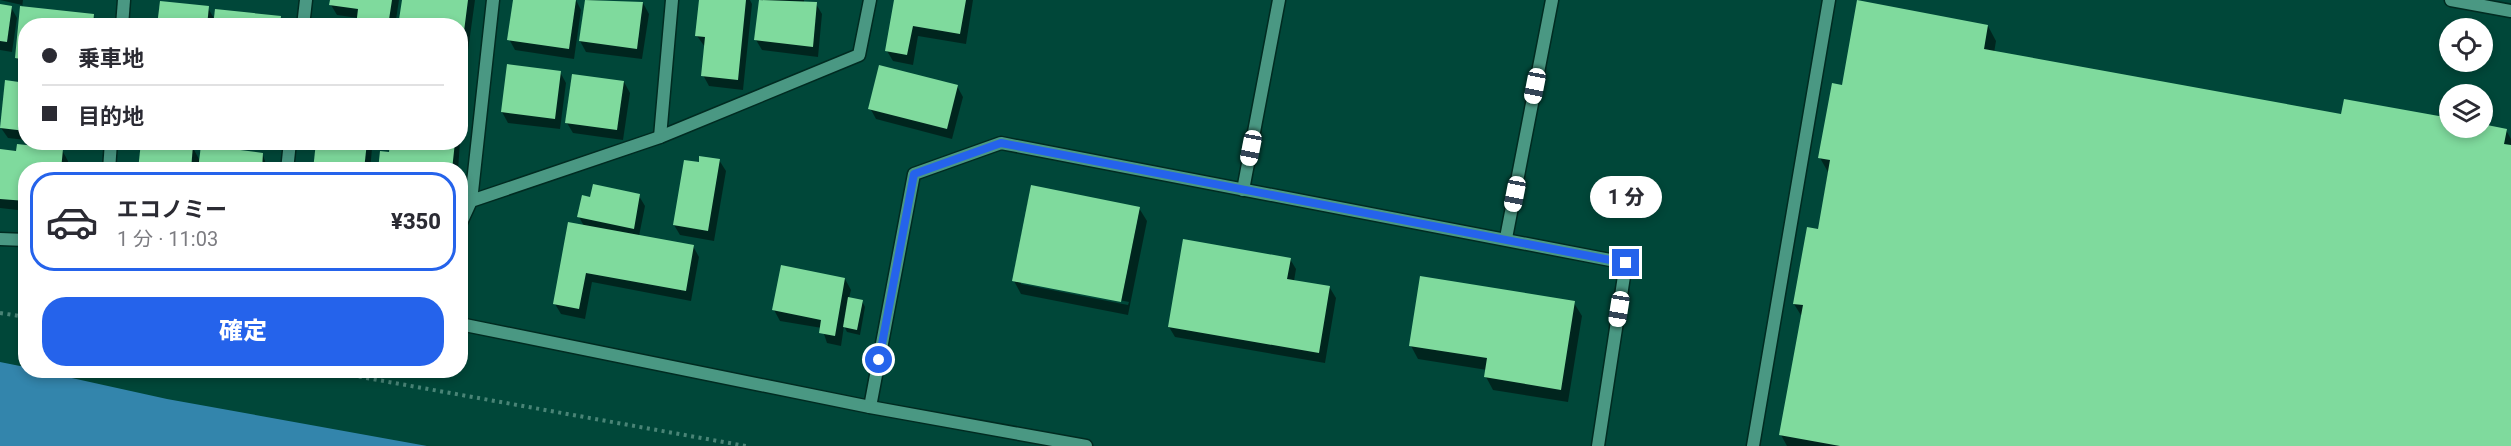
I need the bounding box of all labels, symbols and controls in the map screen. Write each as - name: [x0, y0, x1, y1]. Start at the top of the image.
- map controls: [2439, 18, 2493, 138]
- button: locate: [2439, 18, 2493, 72]
- text: 乗車地: [78, 46, 144, 71]
- car: [1523, 67, 1547, 105]
- button: layers: [2439, 84, 2493, 138]
- text: 目的地: [78, 104, 144, 129]
- car: [1239, 129, 1263, 167]
- car: [1503, 175, 1527, 213]
- callout: 1 分: [1590, 176, 1662, 218]
- text: 1 分: [1608, 185, 1644, 209]
- icon: car: [45, 195, 99, 249]
- text: エコノミー: [117, 197, 227, 222]
- text: ¥350: [391, 209, 441, 234]
- text: 1 分 · 11:03: [117, 227, 218, 251]
- route end: [1612, 249, 1639, 276]
- car: [1607, 290, 1631, 328]
- button: 確定: [42, 297, 444, 366]
- route start: [865, 346, 892, 373]

